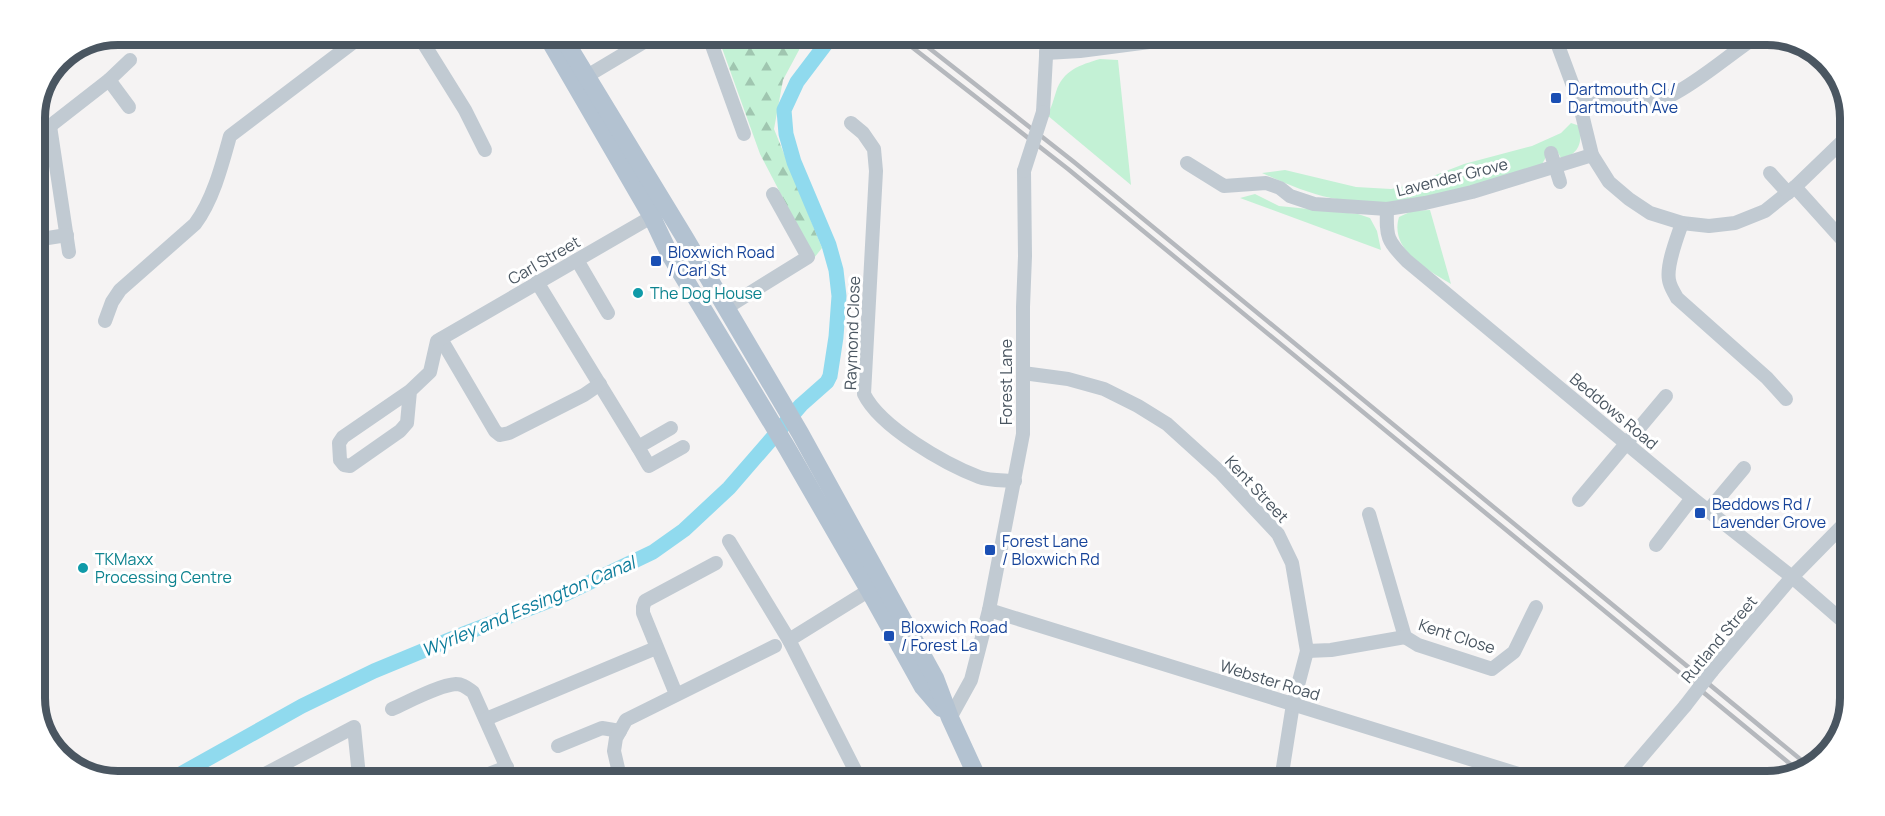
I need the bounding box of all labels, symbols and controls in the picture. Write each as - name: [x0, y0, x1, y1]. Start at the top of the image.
- place label: Dartmouth Cl / Dartmouth Ave: [1568, 78, 1678, 118]
- marker: Dartmouth Cl / Dartmouth Ave: [1549, 91, 1563, 105]
- street label: Lavender Grove: [1394, 153, 1510, 201]
- street label: Carl Street: [504, 230, 584, 290]
- place label: Bloxwich Road / Carl St: [668, 241, 775, 281]
- marker: Bloxwich Road / Carl St: [649, 254, 663, 268]
- street label: Raymond Close: [839, 275, 865, 391]
- place label: The Dog House: [650, 282, 762, 304]
- marker: The Dog House: [631, 286, 645, 300]
- street label: Forest Lane: [995, 339, 1017, 425]
- street label: Beddows Road: [1565, 368, 1663, 454]
- street label: Kent Street: [1220, 451, 1294, 527]
- place label: Beddows Rd / Lavender Grove: [1712, 493, 1826, 533]
- marker: Beddows Rd / Lavender Grove: [1693, 506, 1707, 520]
- place label: Forest Lane / Bloxwich Rd: [1002, 530, 1100, 570]
- marker: Forest Lane / Bloxwich Rd: [983, 543, 997, 557]
- place label: TKMaxx Processing Centre: [95, 548, 232, 588]
- water label: Wyrley and Essington Canal: [418, 549, 641, 662]
- marker: TKMaxx Processing Centre: [76, 561, 90, 575]
- street label: Rutland Street: [1676, 591, 1762, 687]
- street label: Kent Close: [1416, 613, 1498, 659]
- place label: Bloxwich Road / Forest La: [901, 616, 1008, 656]
- marker: Bloxwich Road / Forest La: [882, 629, 896, 643]
- street label: Webster Road: [1217, 654, 1323, 706]

